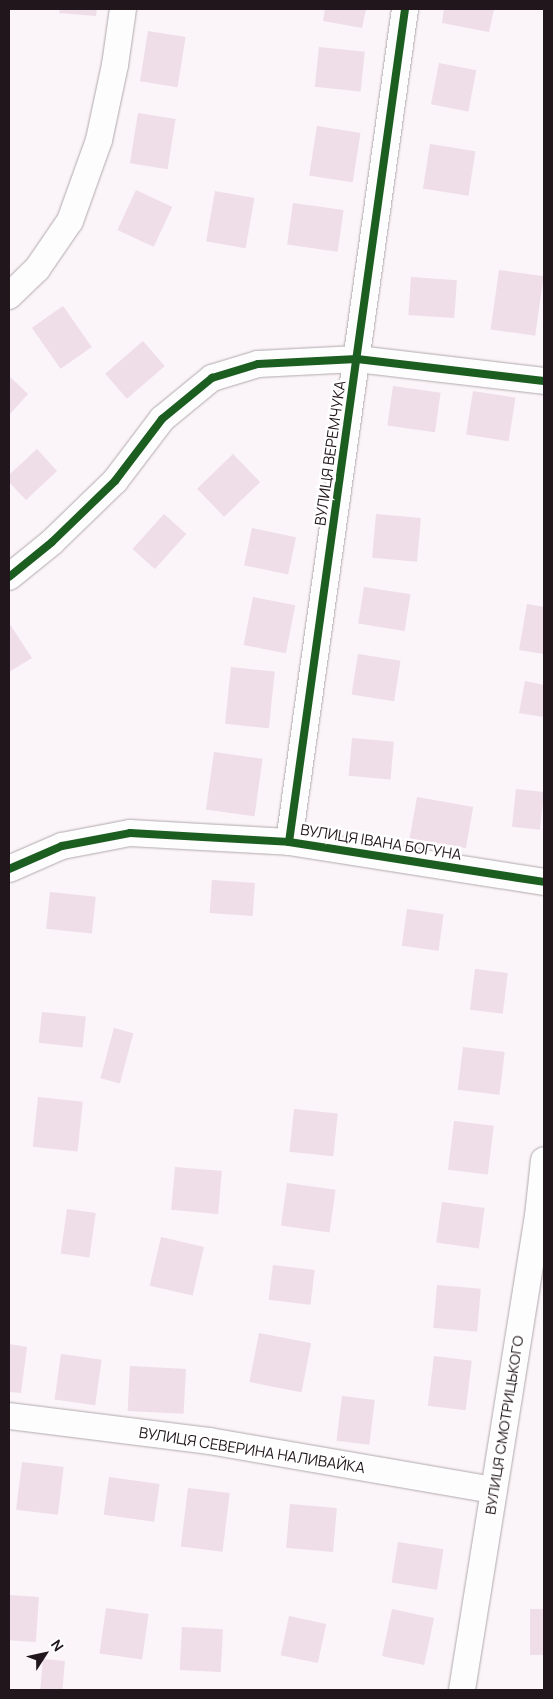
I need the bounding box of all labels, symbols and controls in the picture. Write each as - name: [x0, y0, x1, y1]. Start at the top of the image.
- street label: ВУЛИЦЯ ВЕРЕМЧУКА: [311, 379, 349, 527]
- street label: ВУЛИЦЯ ІВАНА БОГУНА: [299, 820, 463, 864]
- street label: ВУЛИЦЯ СМОТРИЦЬКОГО: [481, 1334, 527, 1516]
- street label: ВУЛИЦЯ СЕВЕРИНА НАЛИВАЙКА: [138, 1423, 366, 1477]
- north arrow: [20, 1629, 70, 1679]
- text: N: [47, 1636, 68, 1655]

